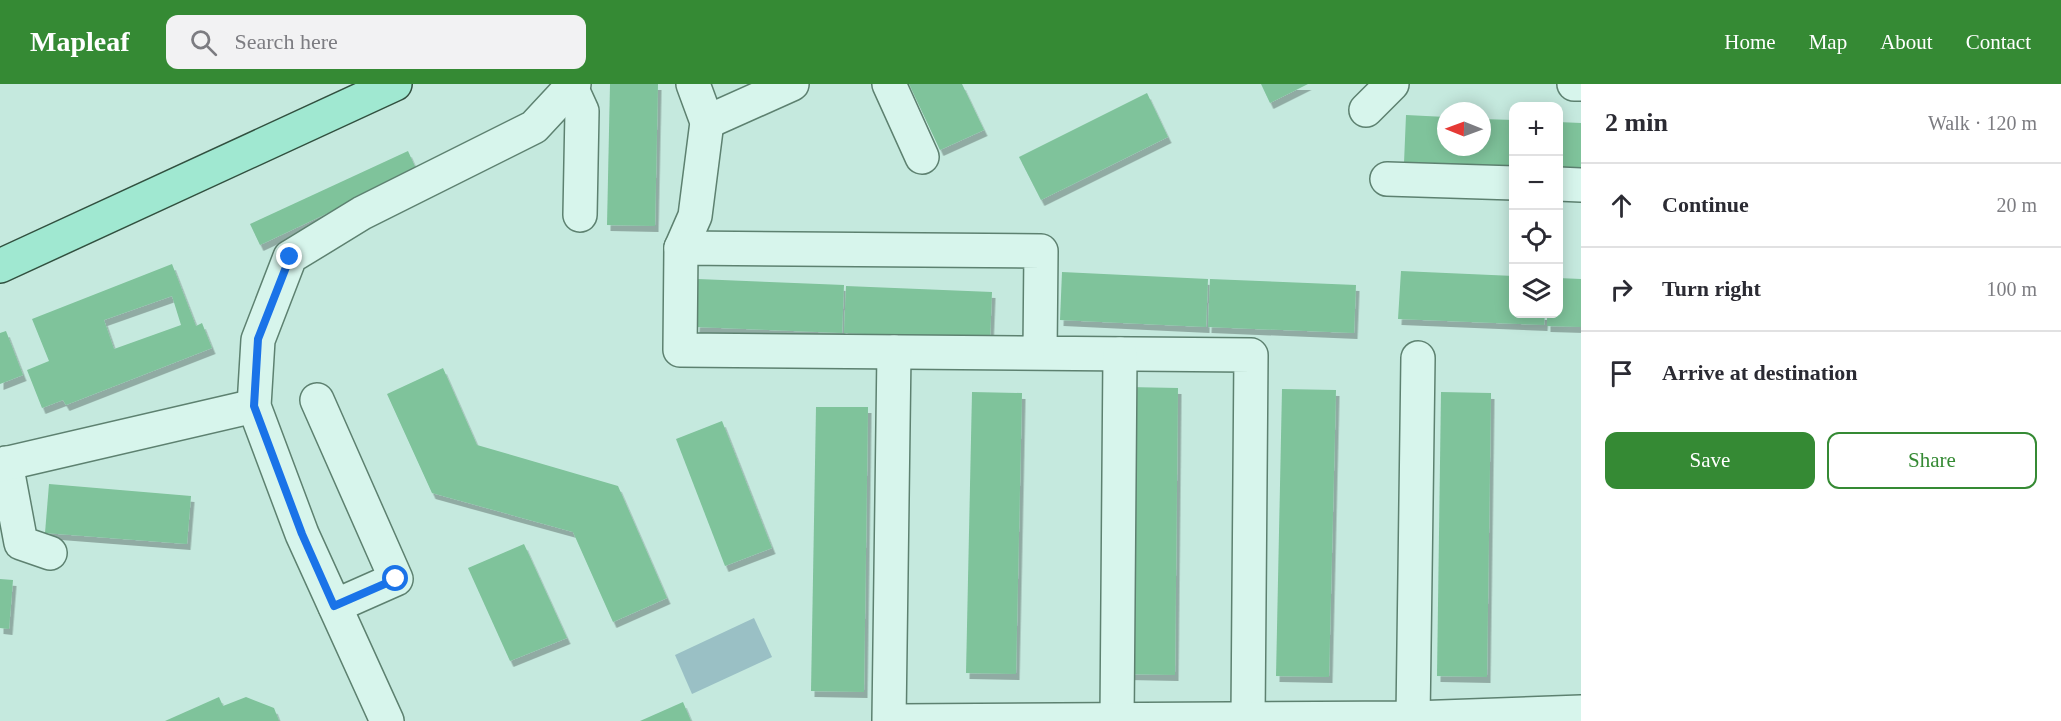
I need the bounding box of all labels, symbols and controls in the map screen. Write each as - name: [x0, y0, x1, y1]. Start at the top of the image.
- search box: [166, 15, 586, 69]
- text: Mapleaf: [30, 26, 130, 57]
- icon: search: [187, 26, 220, 59]
- text: Search here: [235, 29, 338, 54]
- text: Home: [1724, 30, 1776, 54]
- text: Map: [1809, 30, 1847, 54]
- text: About: [1880, 30, 1933, 54]
- text: Contact: [1966, 30, 2031, 54]
- north arrow: [1437, 102, 1491, 156]
- map controls: [1509, 102, 1563, 318]
- button: +: [1509, 102, 1563, 156]
- text: 2 min: [1605, 108, 1668, 137]
- text: Walk · 120 m: [1928, 112, 2037, 134]
- button: −: [1509, 156, 1563, 210]
- icon: ahead: [1605, 189, 1638, 222]
- text: Continue: [1662, 192, 1749, 217]
- text: 20 m: [1996, 194, 2037, 216]
- button: locate: [1509, 210, 1563, 264]
- route end: [276, 243, 302, 269]
- button: layers: [1509, 264, 1563, 318]
- icon: right: [1605, 273, 1638, 306]
- text: Turn right: [1662, 276, 1761, 301]
- text: 100 m: [1986, 278, 2037, 300]
- icon: arrive: [1605, 357, 1638, 390]
- text: Arrive at destination: [1662, 360, 1858, 385]
- button: Save: [1605, 432, 1815, 489]
- button: Share: [1827, 432, 2037, 489]
- route start: [382, 565, 408, 591]

